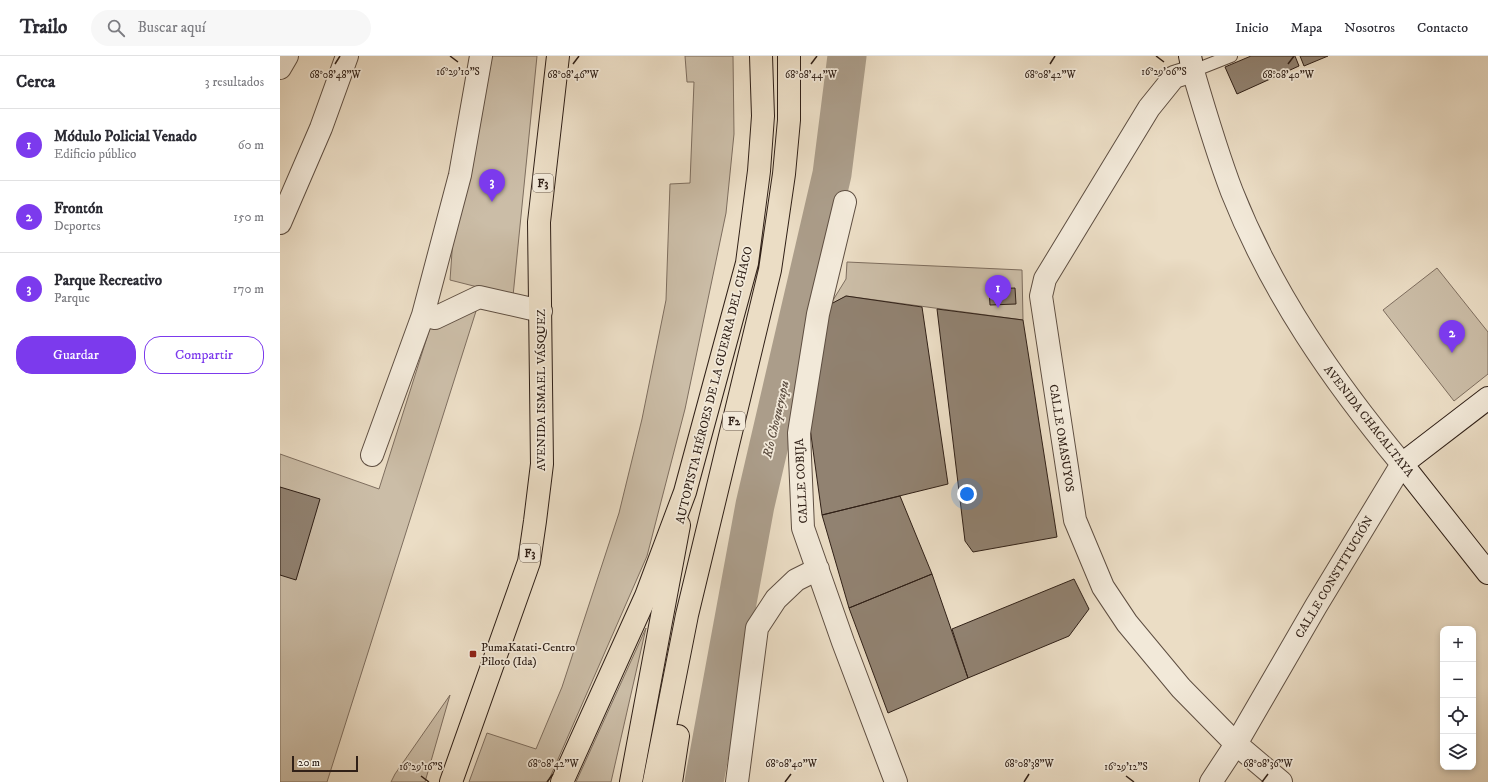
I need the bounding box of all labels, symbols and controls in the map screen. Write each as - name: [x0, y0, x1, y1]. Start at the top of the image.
- search box: [91, 10, 371, 46]
- text: Trailo: [20, 16, 67, 39]
- icon: search: [105, 17, 127, 39]
- text: Buscar aquí: [137, 18, 206, 37]
- text: Inicio: [1235, 19, 1268, 37]
- text: Mapa: [1290, 19, 1322, 37]
- text: Nosotros: [1344, 19, 1395, 37]
- text: Contacto: [1417, 19, 1468, 37]
- text: 16°29'10"S: [436, 66, 480, 78]
- text: 16°29'06"S: [1141, 66, 1187, 78]
- text: 68°08'48"W: [309, 69, 361, 81]
- text: 68°08'46"W: [547, 69, 600, 81]
- text: 68°08'44"W: [785, 69, 838, 81]
- text: 68°08'42"W: [1024, 69, 1076, 81]
- text: 68°08'40"W: [1262, 69, 1315, 81]
- text: Cerca: [16, 71, 55, 93]
- text: 3 resultados: [205, 74, 264, 90]
- text: Módulo Policial Venado: [54, 127, 197, 146]
- text: 1: [27, 137, 31, 153]
- text: 60 m: [238, 137, 264, 153]
- text: Edificio público: [54, 146, 136, 162]
- pin: 3: [479, 169, 505, 202]
- road number: F3: [533, 174, 553, 192]
- text: Frontón: [54, 199, 103, 218]
- text: 2: [26, 209, 32, 225]
- text: 150 m: [233, 209, 264, 225]
- text: Deportes: [54, 218, 101, 234]
- street label: AUTOPISTA HÉROES DE LA GUERRA DEL CHACO: [673, 245, 756, 525]
- text: Parque Recreativo: [54, 271, 162, 290]
- pin: 1: [985, 275, 1011, 308]
- text: 3: [27, 281, 31, 297]
- text: 170 m: [233, 281, 264, 297]
- text: Parque: [54, 290, 90, 306]
- street label: AVENIDA ISMAEL VÁSQUEZ: [534, 309, 549, 471]
- pin: 2: [1439, 320, 1465, 353]
- button: Guardar: [16, 336, 136, 374]
- button: Compartir: [144, 336, 264, 374]
- street label: AVENIDA CHACALTAYA: [1320, 363, 1417, 480]
- water label: Río Choqueyapu: [759, 379, 793, 460]
- street label: CALLE OMASUYOS: [1046, 383, 1077, 493]
- road number: F2: [723, 412, 745, 430]
- street label: CALLE COBIJA: [792, 438, 811, 524]
- your location: [957, 484, 977, 504]
- street label: CALLE CONSTITUCIÓN: [1292, 513, 1377, 641]
- road number: F3: [520, 544, 540, 562]
- map controls: [1440, 626, 1476, 770]
- button: +: [1440, 626, 1476, 662]
- place label: PumaKatati-Centro Piloto (Ida): [481, 640, 576, 669]
- marker: PumaKatati-Centro Piloto (Ida): [468, 649, 478, 659]
- button: −: [1440, 662, 1476, 698]
- button: locate: [1440, 698, 1476, 734]
- button: layers: [1440, 734, 1476, 770]
- scale bar: [292, 754, 358, 773]
- text: 20 m: [298, 756, 320, 770]
- text: 68°08'42"W: [527, 758, 579, 770]
- text: 68°08'40"W: [765, 758, 818, 770]
- text: 68°08'38"W: [1004, 758, 1054, 770]
- text: 68°08'36"W: [1243, 758, 1294, 770]
- text: 16°29'16"S: [399, 761, 443, 773]
- text: 16°29'12"S: [1104, 761, 1148, 773]

